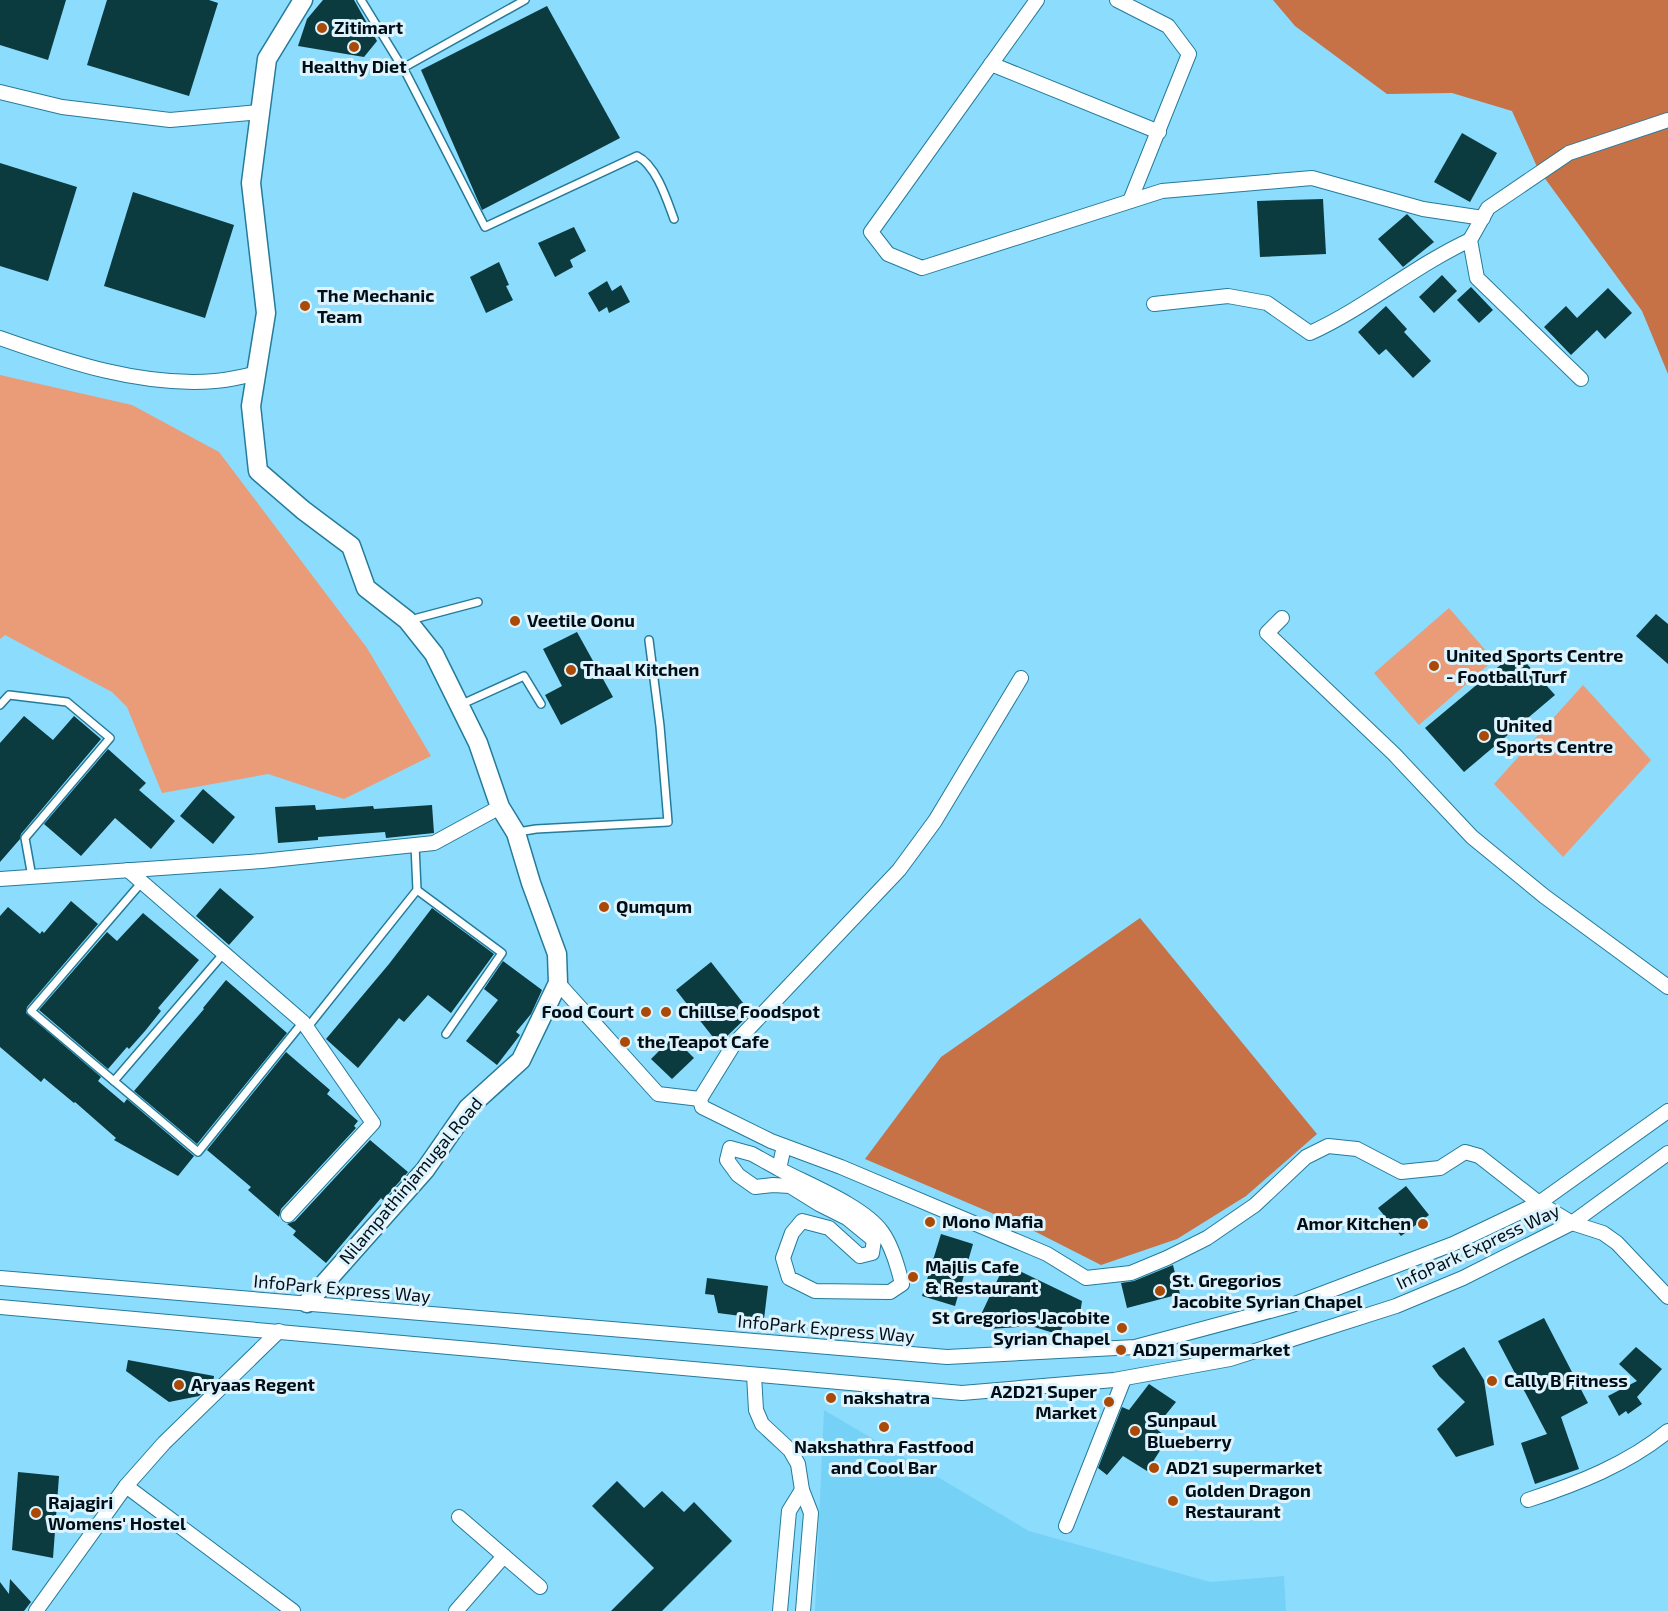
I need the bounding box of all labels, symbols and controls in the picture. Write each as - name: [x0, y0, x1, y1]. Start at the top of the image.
- place label: Zitimart: [334, 16, 404, 38]
- marker: Zitimart: [315, 21, 329, 35]
- marker: Healthy Diet: [347, 40, 361, 54]
- place label: Healthy Diet: [301, 55, 407, 77]
- place label: The Mechanic Team: [317, 284, 435, 327]
- marker: The Mechanic Team: [298, 299, 312, 313]
- place label: Veetile Oonu: [527, 609, 635, 631]
- marker: Veetile Oonu: [508, 614, 522, 628]
- place label: United Sports Centre - Football Turf: [1446, 644, 1623, 687]
- place label: Thaal Kitchen: [583, 658, 699, 680]
- marker: United Sports Centre - Football Turf: [1427, 659, 1441, 673]
- marker: Thaal Kitchen: [564, 663, 578, 677]
- place label: United Sports Centre: [1496, 714, 1613, 757]
- marker: United Sports Centre: [1477, 729, 1491, 743]
- place label: Qumqum: [616, 895, 692, 917]
- marker: Qumqum: [597, 900, 611, 914]
- place label: Food Court: [541, 1000, 635, 1022]
- place label: Chillse Foodspot: [678, 1000, 820, 1022]
- marker: Food Court: [639, 1005, 653, 1019]
- marker: Chillse Foodspot: [659, 1005, 673, 1019]
- place label: the Teapot Cafe: [637, 1030, 769, 1052]
- marker: the Teapot Cafe: [618, 1035, 632, 1049]
- street label: Nilampathinjamugal Road: [334, 1092, 487, 1268]
- street label: InfoPark Express Way: [1392, 1198, 1563, 1294]
- place label: Mono Mafia: [942, 1210, 1043, 1232]
- place label: Amor Kitchen: [1297, 1212, 1411, 1234]
- marker: Mono Mafia: [923, 1215, 937, 1229]
- marker: Amor Kitchen: [1416, 1217, 1430, 1231]
- place label: Majlis Cafe & Restaurant: [925, 1255, 1039, 1298]
- street label: InfoPark Express Way: [253, 1269, 432, 1307]
- place label: St. Gregorios Jacobite Syrian Chapel: [1172, 1269, 1363, 1312]
- marker: Majlis Cafe & Restaurant: [906, 1270, 920, 1284]
- marker: St. Gregorios Jacobite Syrian Chapel: [1153, 1284, 1167, 1298]
- place label: St Gregorios Jacobite Syrian Chapel: [932, 1306, 1110, 1349]
- street label: InfoPark Express Way: [737, 1309, 916, 1347]
- marker: St Gregorios Jacobite Syrian Chapel: [1115, 1321, 1129, 1335]
- place label: AD21 Supermarket: [1133, 1338, 1291, 1360]
- marker: AD21 Supermarket: [1114, 1343, 1128, 1357]
- place label: Cally B Fitness: [1504, 1369, 1628, 1391]
- place label: Aryaas Regent: [191, 1373, 315, 1395]
- marker: Cally B Fitness: [1485, 1374, 1499, 1388]
- marker: Aryaas Regent: [172, 1378, 186, 1392]
- place label: A2D21 Super Market: [991, 1380, 1098, 1423]
- place label: nakshatra: [843, 1386, 930, 1408]
- marker: nakshatra: [824, 1391, 838, 1405]
- marker: A2D21 Super Market: [1102, 1395, 1116, 1409]
- place label: Sunpaul Blueberry: [1147, 1409, 1232, 1452]
- marker: Nakshathra Fastfood and Cool Bar: [877, 1420, 891, 1434]
- marker: Sunpaul Blueberry: [1128, 1424, 1142, 1438]
- place label: Nakshathra Fastfood and Cool Bar: [794, 1435, 974, 1478]
- place label: AD21 supermarket: [1166, 1456, 1323, 1478]
- marker: AD21 supermarket: [1147, 1461, 1161, 1475]
- place label: Golden Dragon Restaurant: [1185, 1479, 1311, 1522]
- place label: Rajagiri Womens' Hostel: [48, 1491, 186, 1534]
- marker: Golden Dragon Restaurant: [1166, 1494, 1180, 1508]
- marker: Rajagiri Womens' Hostel: [29, 1506, 43, 1520]

